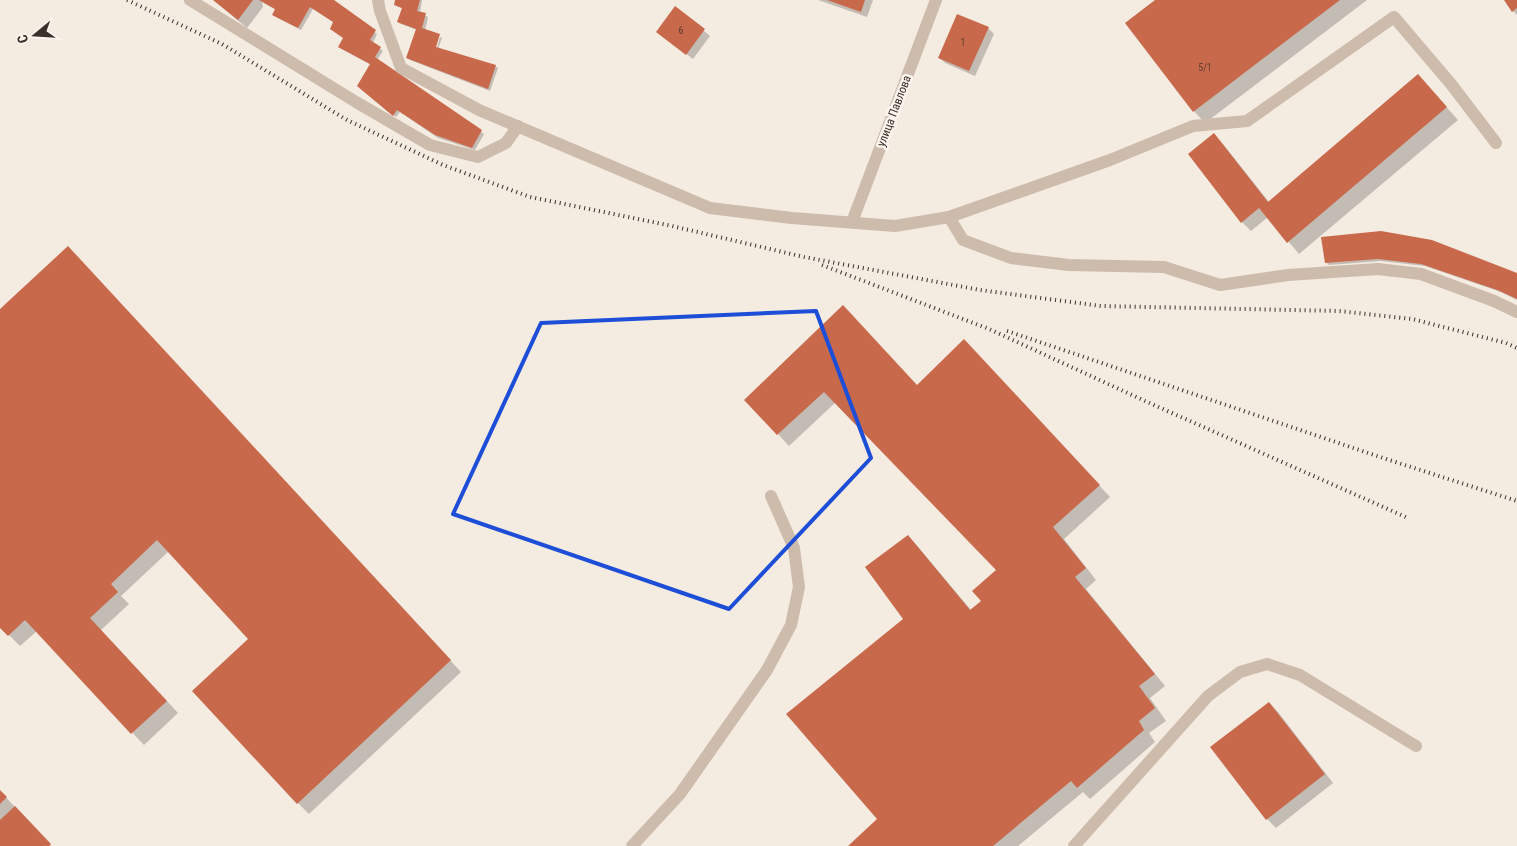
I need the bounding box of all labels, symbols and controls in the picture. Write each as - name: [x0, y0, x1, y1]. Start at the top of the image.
- north arrow: [10, 10, 60, 60]
- house number: 6: [679, 25, 684, 36]
- text: С: [14, 33, 31, 45]
- house number: 1: [961, 37, 965, 48]
- house number: 5/1: [1198, 62, 1212, 73]
- street label: улица Павлова: [874, 73, 914, 149]

